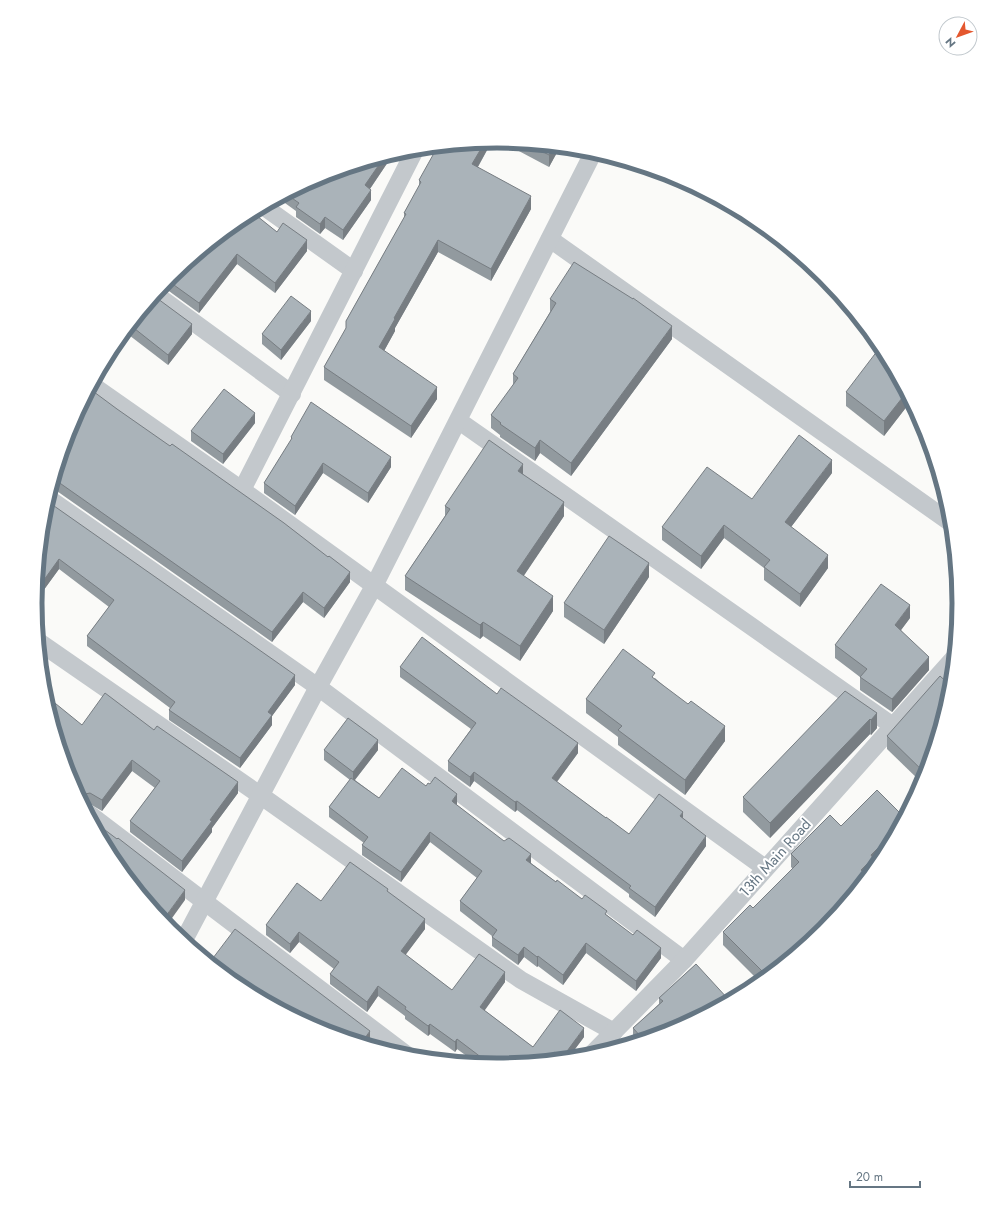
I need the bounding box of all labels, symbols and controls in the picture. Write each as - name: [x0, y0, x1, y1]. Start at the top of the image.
- north arrow: [938, 16, 978, 56]
- text: N: [942, 34, 959, 51]
- street label: 13th Main Road: [734, 814, 816, 902]
- scale bar: [850, 1163, 920, 1189]
- text: 20 m: [856, 1168, 883, 1186]

